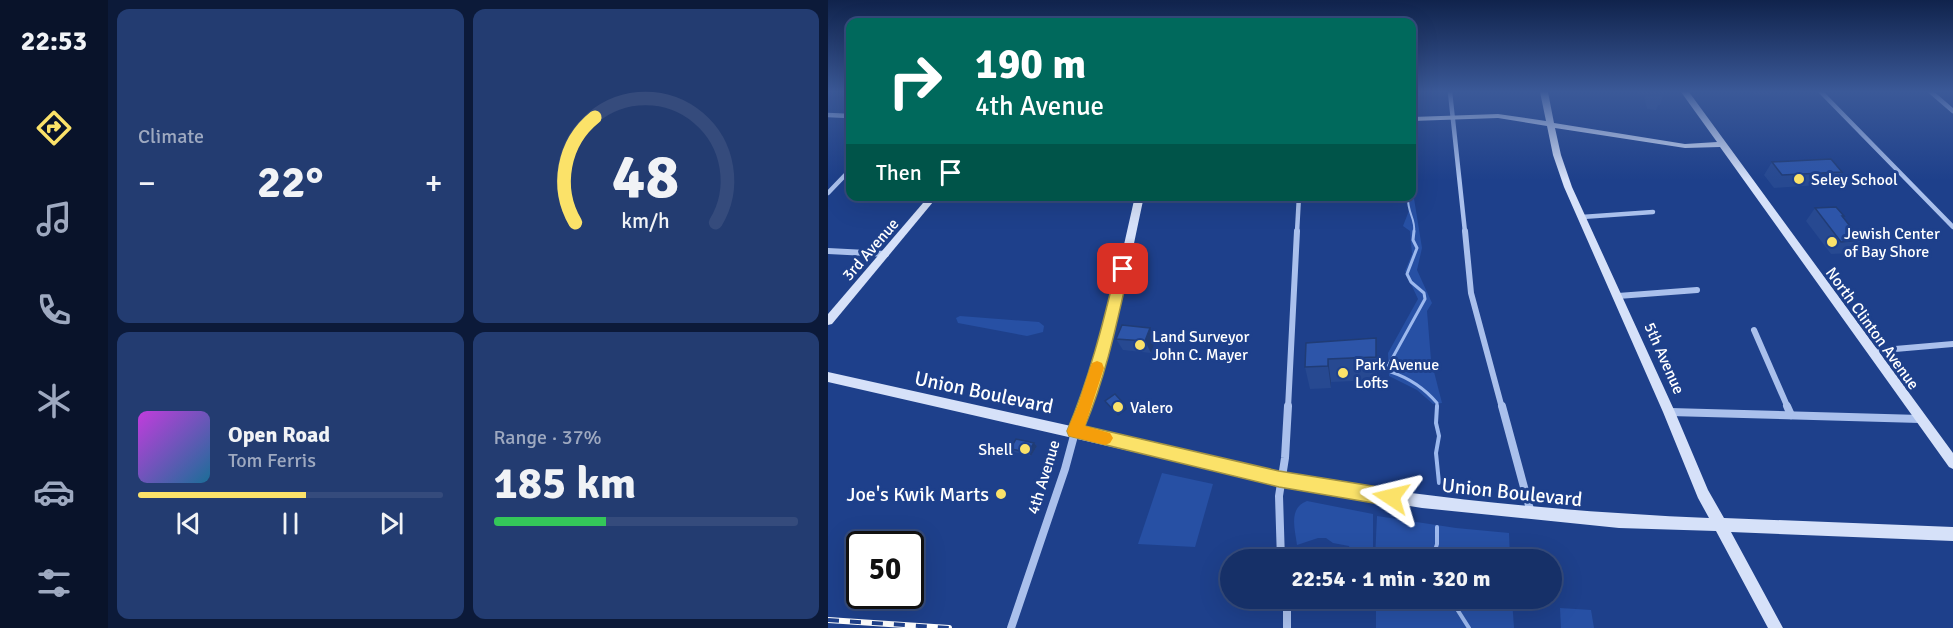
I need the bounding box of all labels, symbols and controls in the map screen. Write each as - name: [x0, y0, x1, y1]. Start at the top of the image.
- text: 22:53: [21, 25, 87, 58]
- text: 190 m: [975, 39, 1086, 90]
- icon: right: [876, 42, 954, 120]
- text: 4th Avenue: [975, 90, 1104, 123]
- icon: directions: [33, 107, 75, 149]
- text: Climate: [138, 124, 204, 149]
- text: 48: [612, 138, 679, 215]
- text: 22°: [257, 155, 324, 210]
- icon: arrive: [934, 156, 967, 189]
- text: Then: [876, 159, 922, 186]
- text: −: [138, 163, 156, 204]
- text: +: [425, 163, 442, 204]
- place label: Seley School: [1811, 170, 1898, 190]
- marker: Seley School: [1792, 172, 1806, 186]
- icon: music: [33, 198, 75, 240]
- text: km/h: [621, 208, 670, 234]
- street label: 3rd Avenue: [838, 214, 903, 285]
- place label: Jewish Center of Bay Shore: [1844, 224, 1940, 262]
- marker: Jewish Center of Bay Shore: [1825, 235, 1839, 249]
- pin: [1097, 243, 1148, 294]
- icon: arrive: [1106, 252, 1139, 285]
- street label: North Clinton Avenue: [1821, 263, 1923, 394]
- icon: phone: [33, 289, 75, 331]
- street label: 5th Avenue: [1639, 319, 1689, 397]
- place label: Land Surveyor John C. Mayer: [1152, 327, 1250, 365]
- marker: Land Surveyor John C. Mayer: [1133, 338, 1147, 352]
- place label: Park Avenue Lofts: [1355, 355, 1439, 393]
- street label: Union Boulevard: [912, 366, 1056, 419]
- marker: Park Avenue Lofts: [1336, 366, 1350, 380]
- icon: climate: [33, 380, 75, 422]
- place label: Valero: [1130, 398, 1173, 418]
- marker: Valero: [1111, 400, 1125, 414]
- text: Open Road: [228, 421, 330, 448]
- text: Range · 37%: [494, 425, 602, 450]
- street label: 4th Avenue: [1023, 438, 1065, 517]
- place label: Shell: [978, 440, 1013, 460]
- marker: Shell: [1018, 442, 1032, 456]
- text: Tom Ferris: [228, 448, 316, 473]
- text: 185 km: [494, 456, 636, 511]
- position arrow: [1359, 465, 1423, 529]
- icon: car: [33, 471, 75, 513]
- street label: Union Boulevard: [1440, 473, 1584, 512]
- place label: Joe's Kwik Marts: [847, 482, 989, 507]
- marker: Joe's Kwik Marts: [994, 487, 1008, 501]
- icon: previous: [172, 507, 205, 540]
- icon: pause: [274, 507, 307, 540]
- icon: next: [375, 507, 408, 540]
- speed limit sign: 50: [846, 531, 924, 609]
- icon: filters: [33, 562, 75, 604]
- text: 22:54 · 1 min · 320 m: [1291, 565, 1491, 592]

